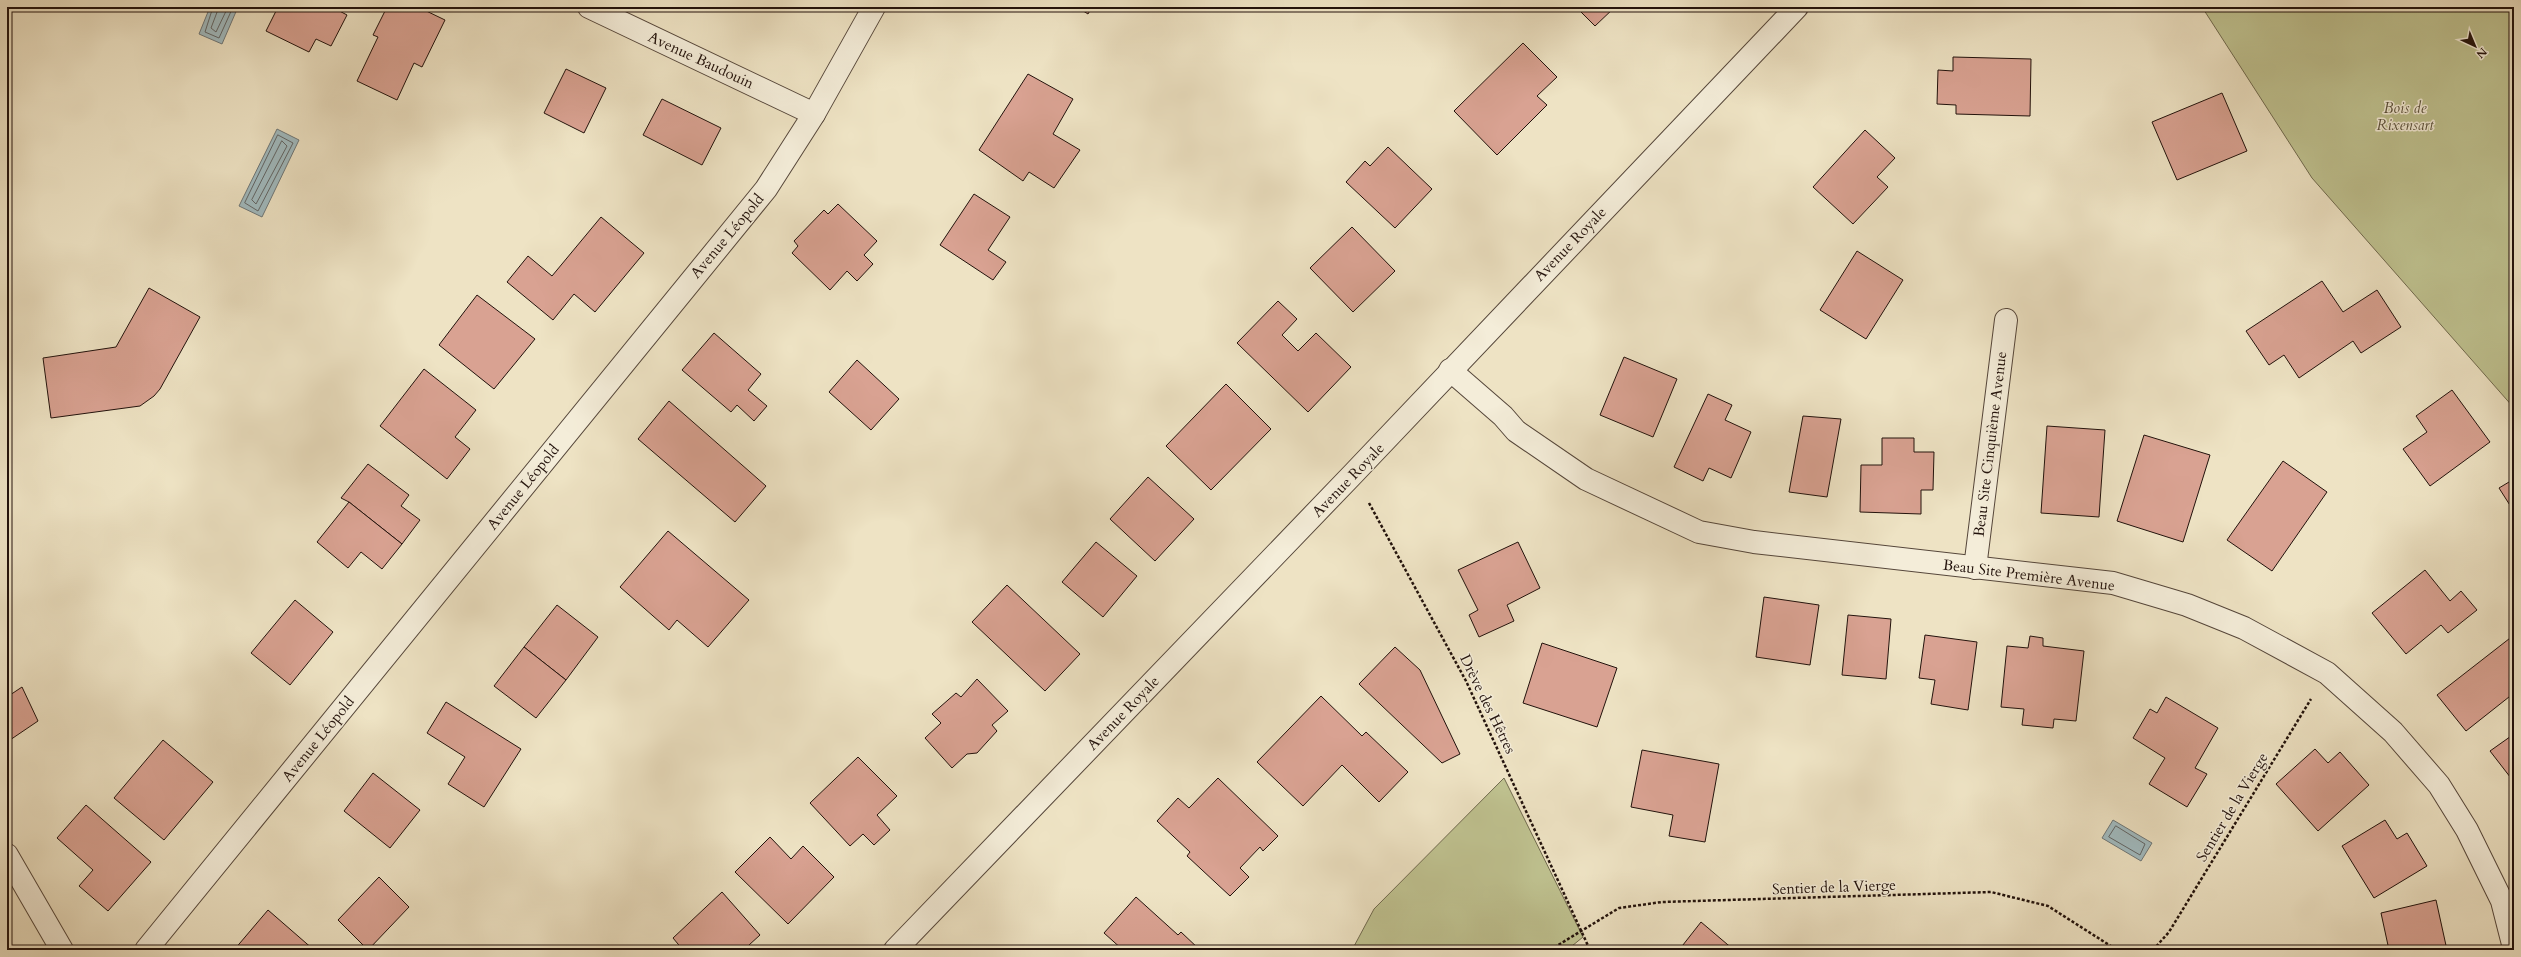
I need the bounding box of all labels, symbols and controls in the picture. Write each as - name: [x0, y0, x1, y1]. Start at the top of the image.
- north arrow: [2455, 26, 2495, 66]
- street label: Avenue Baudouin: [645, 27, 758, 93]
- text: N: [2473, 44, 2490, 62]
- park label: Bois de Rixensart: [2376, 98, 2434, 135]
- street label: Avenue Léopold: [686, 190, 768, 282]
- street label: Avenue Royale: [1529, 202, 1611, 286]
- street label: Beau Site Cinquième Avenue: [1969, 350, 2011, 538]
- street label: Avenue Royale: [1307, 438, 1389, 522]
- street label: Avenue Léopold: [482, 440, 564, 534]
- street label: Beau Site Première Avenue: [1942, 555, 2116, 595]
- street label: Drève des Hêtres: [1455, 651, 1521, 757]
- street label: Avenue Royale: [1082, 671, 1164, 755]
- street label: Avenue Léopold: [277, 692, 359, 786]
- street label: Sentier de la Vierge: [2191, 749, 2273, 865]
- street label: Sentier de la Vierge: [1772, 875, 1897, 899]

